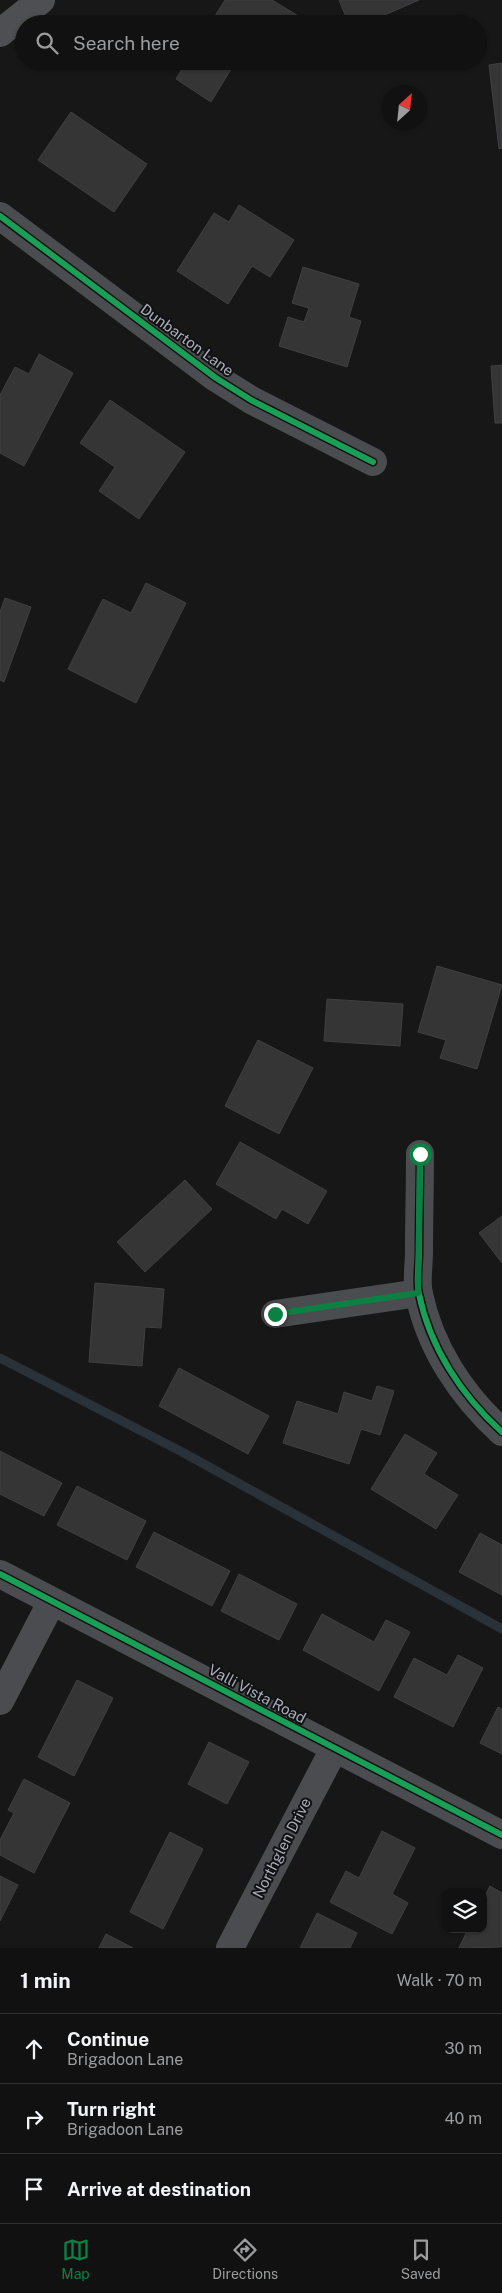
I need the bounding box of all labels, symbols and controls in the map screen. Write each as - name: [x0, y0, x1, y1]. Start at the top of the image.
- search box: [15, 15, 487, 70]
- icon: search: [33, 29, 61, 57]
- text: Search here: [73, 32, 180, 54]
- north arrow: [382, 85, 427, 130]
- street label: Dunbarton Lane: [137, 300, 237, 379]
- route start: [409, 1143, 432, 1166]
- route end: [264, 1303, 287, 1326]
- street label: Valli Vista Road: [206, 1661, 309, 1726]
- street label: Northglen Drive: [249, 1795, 314, 1901]
- map controls: [442, 1888, 487, 1933]
- button: layers: [442, 1888, 487, 1933]
- text: 1 min: [20, 1968, 71, 1993]
- text: Walk · 70 m: [397, 1971, 482, 1990]
- text: Continue: [67, 2028, 149, 2050]
- icon: ahead: [20, 2035, 48, 2063]
- text: 30 m: [445, 2039, 482, 2058]
- text: Brigadoon Lane: [67, 2050, 183, 2069]
- text: Turn right: [67, 2098, 156, 2120]
- icon: right: [20, 2105, 48, 2133]
- text: 40 m: [444, 2109, 482, 2128]
- text: Brigadoon Lane: [67, 2120, 183, 2139]
- icon: arrive: [20, 2175, 48, 2203]
- text: Arrive at destination: [67, 2178, 251, 2200]
- tab: Map: [61, 2236, 90, 2282]
- tab: Directions: [212, 2236, 278, 2282]
- tab: Saved: [401, 2236, 441, 2282]

